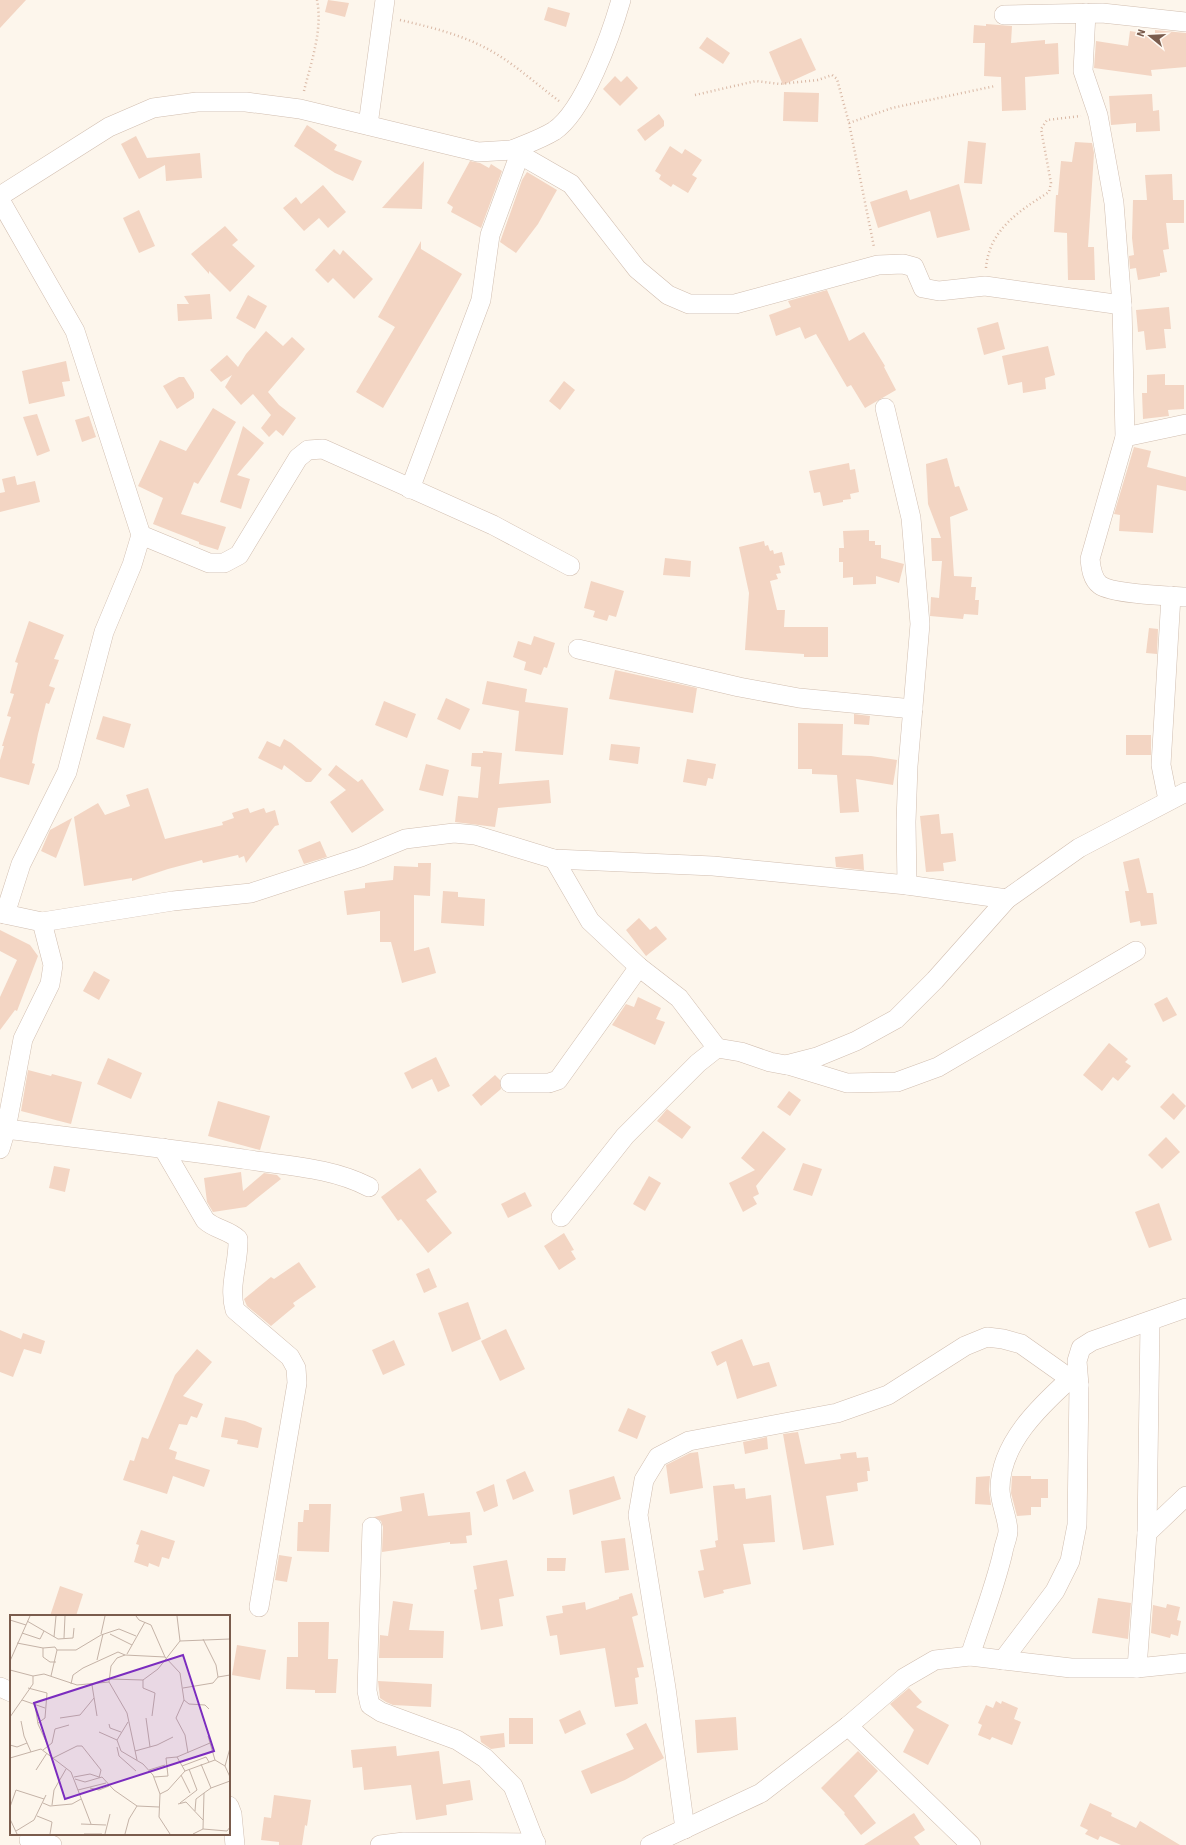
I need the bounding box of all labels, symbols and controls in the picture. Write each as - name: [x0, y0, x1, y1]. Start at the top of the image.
- north arrow: [1130, 16, 1170, 56]
- text: N: [1133, 27, 1149, 39]
- inset map: [10, 1615, 230, 1835]

